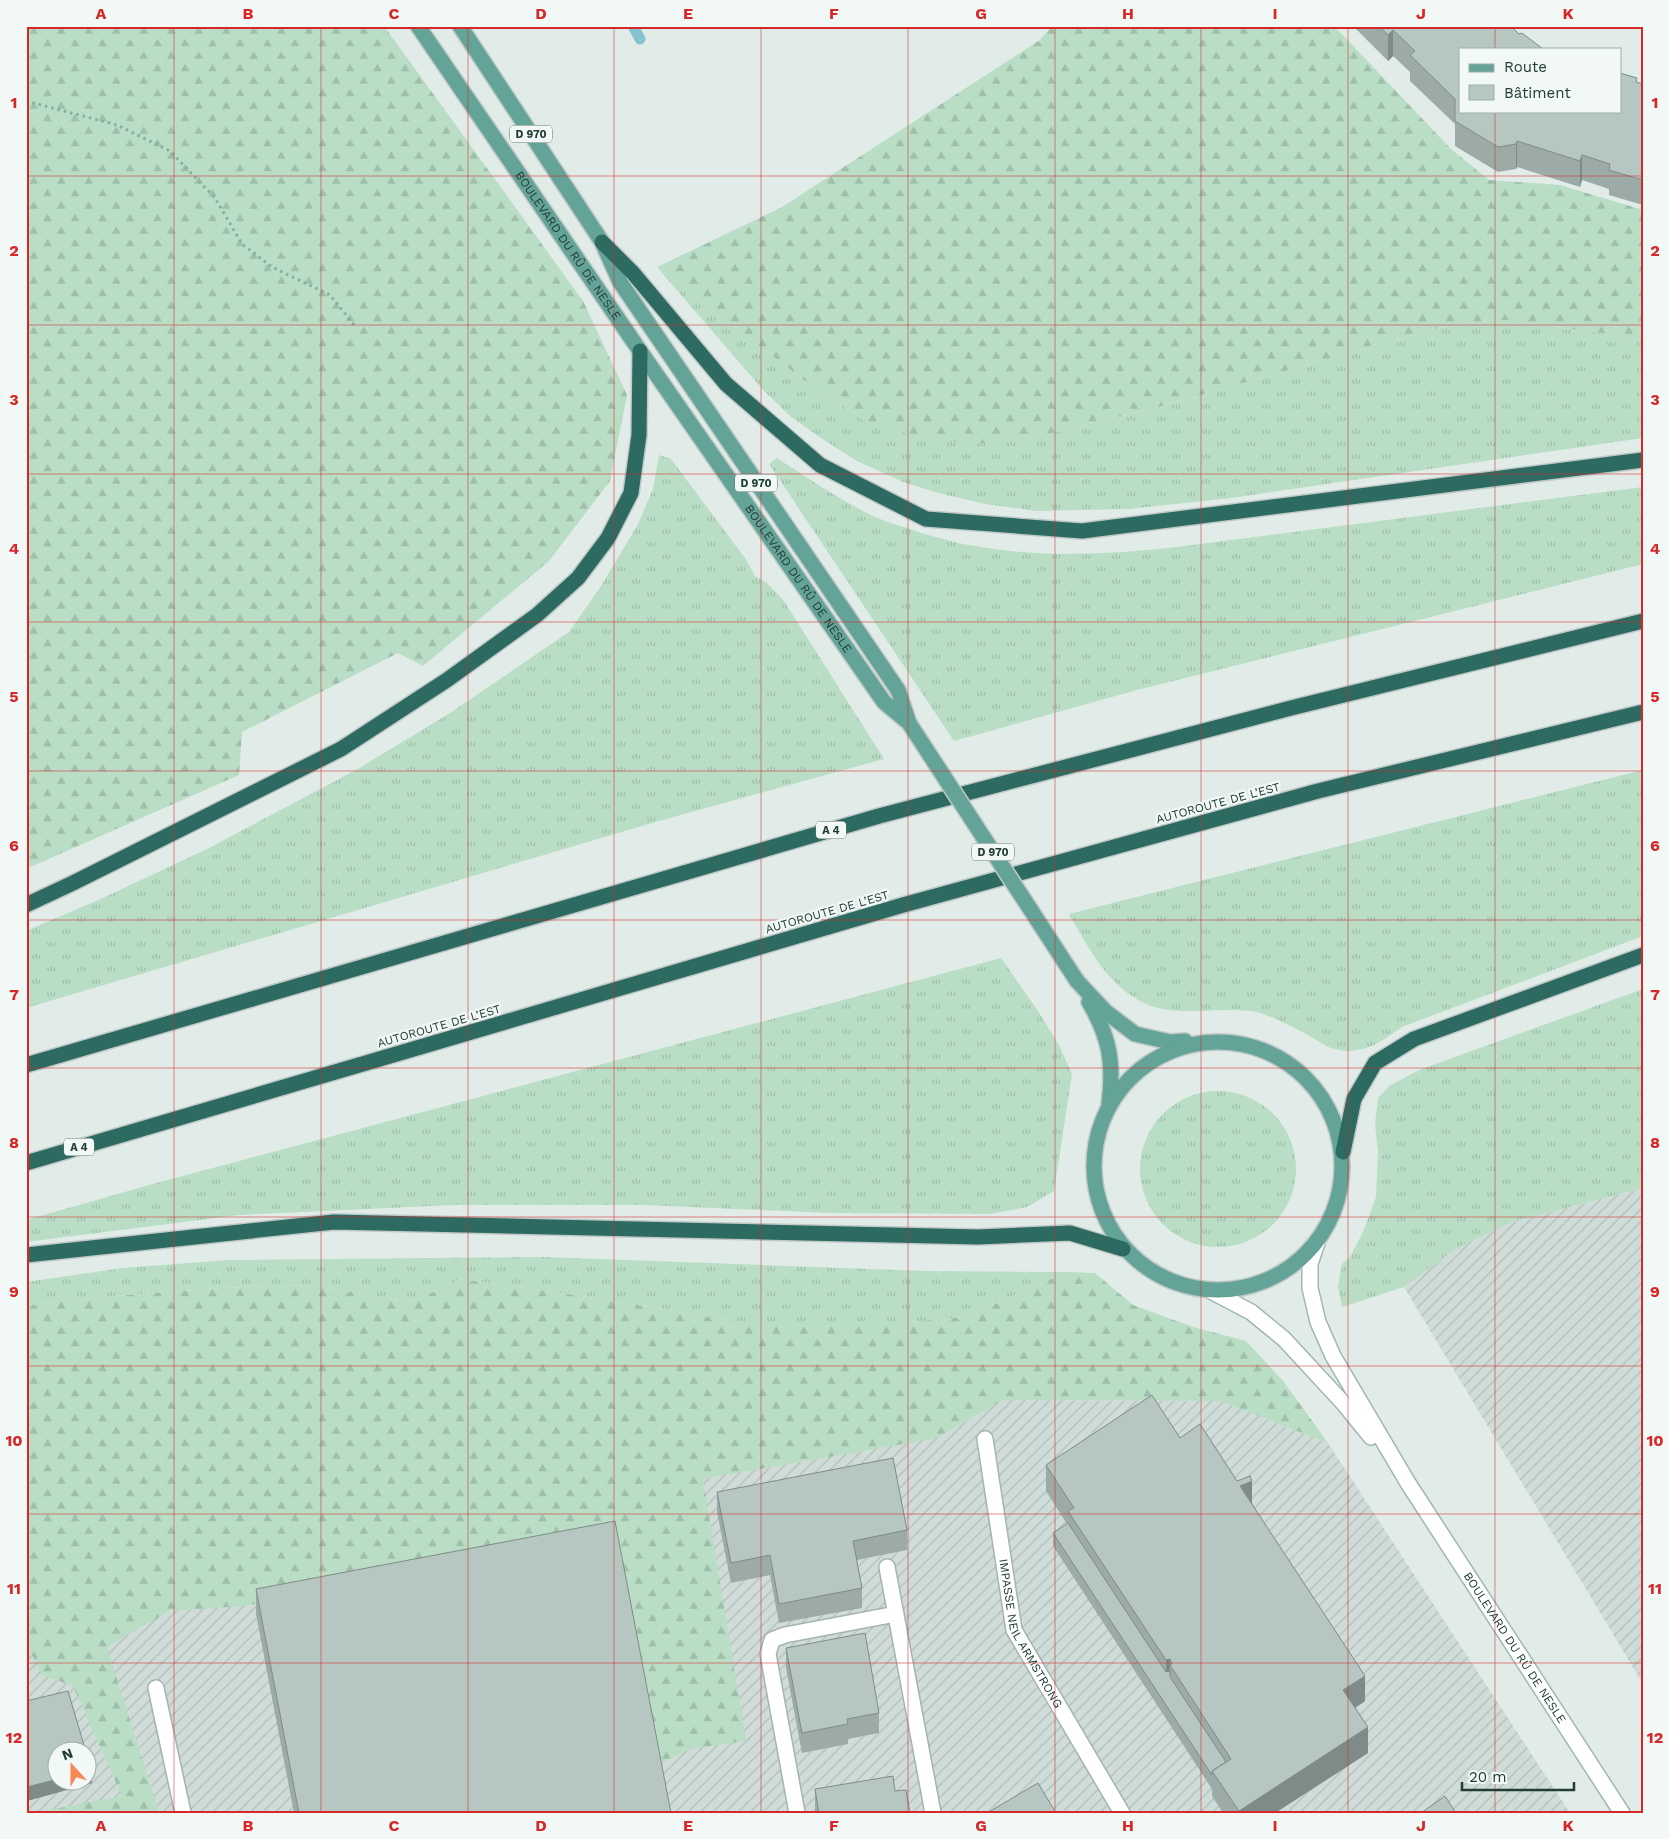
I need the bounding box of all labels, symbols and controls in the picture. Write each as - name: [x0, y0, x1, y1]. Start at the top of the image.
- text: A: [96, 4, 107, 23]
- text: B: [243, 4, 254, 23]
- text: C: [389, 4, 400, 23]
- text: D: [535, 4, 547, 23]
- text: E: [683, 4, 693, 23]
- text: F: [829, 4, 839, 23]
- text: G: [975, 4, 987, 23]
- text: H: [1122, 4, 1134, 23]
- text: I: [1272, 4, 1278, 23]
- text: J: [1416, 4, 1426, 23]
- text: K: [1562, 4, 1574, 23]
- legend: [1459, 48, 1622, 112]
- text: Route: [1504, 58, 1547, 76]
- text: Bâtiment: [1504, 84, 1571, 102]
- text: 1: [11, 93, 17, 112]
- text: 1: [1652, 93, 1658, 112]
- road number: D 970: [510, 126, 552, 142]
- street label: BOULEVARD DU RÛ DE NESLE: [512, 169, 624, 323]
- text: 2: [9, 241, 19, 260]
- text: 2: [1650, 241, 1660, 260]
- text: 3: [9, 390, 19, 409]
- text: 3: [1650, 390, 1660, 409]
- road number: D 970: [735, 474, 777, 492]
- street label: BOULEVARD DU RÛ DE NESLE: [742, 502, 855, 656]
- text: 4: [9, 539, 19, 558]
- text: 4: [1650, 539, 1660, 558]
- text: 5: [9, 687, 19, 706]
- text: 5: [1650, 687, 1660, 706]
- street label: AUTOROUTE DE L’EST: [1154, 780, 1282, 826]
- road number: A 4: [816, 822, 846, 838]
- text: 6: [9, 836, 19, 855]
- text: 6: [1650, 836, 1660, 855]
- road number: D 970: [972, 844, 1014, 860]
- street label: AUTOROUTE DE L’EST: [764, 888, 890, 936]
- text: 7: [9, 985, 19, 1004]
- text: 7: [1650, 985, 1660, 1004]
- street label: AUTOROUTE DE L’EST: [376, 1002, 502, 1050]
- text: 8: [9, 1133, 19, 1152]
- text: 8: [1650, 1133, 1660, 1152]
- road number: A 4: [64, 1138, 94, 1156]
- text: 9: [9, 1282, 19, 1301]
- text: 9: [1650, 1282, 1660, 1301]
- text: 10: [5, 1431, 23, 1450]
- text: 10: [1646, 1431, 1664, 1450]
- street label: IMPASSE NEIL ARMSTRONG: [996, 1558, 1065, 1711]
- street label: BOULEVARD DU RÛ DE NESLE: [1461, 1570, 1569, 1726]
- text: 11: [7, 1579, 21, 1598]
- text: 11: [1648, 1579, 1662, 1598]
- text: 12: [6, 1728, 22, 1747]
- text: 12: [1647, 1728, 1663, 1747]
- north arrow: [48, 1742, 98, 1792]
- text: N: [60, 1745, 75, 1763]
- scale bar: [1462, 1759, 1574, 1791]
- text: 20 m: [1469, 1768, 1507, 1786]
- text: A: [96, 1816, 107, 1835]
- text: B: [243, 1816, 254, 1835]
- text: C: [389, 1816, 400, 1835]
- text: D: [535, 1816, 547, 1835]
- text: E: [683, 1816, 693, 1835]
- text: F: [829, 1816, 839, 1835]
- text: G: [975, 1816, 987, 1835]
- text: H: [1122, 1816, 1134, 1835]
- text: I: [1272, 1816, 1278, 1835]
- text: J: [1416, 1816, 1426, 1835]
- text: K: [1562, 1816, 1574, 1835]

